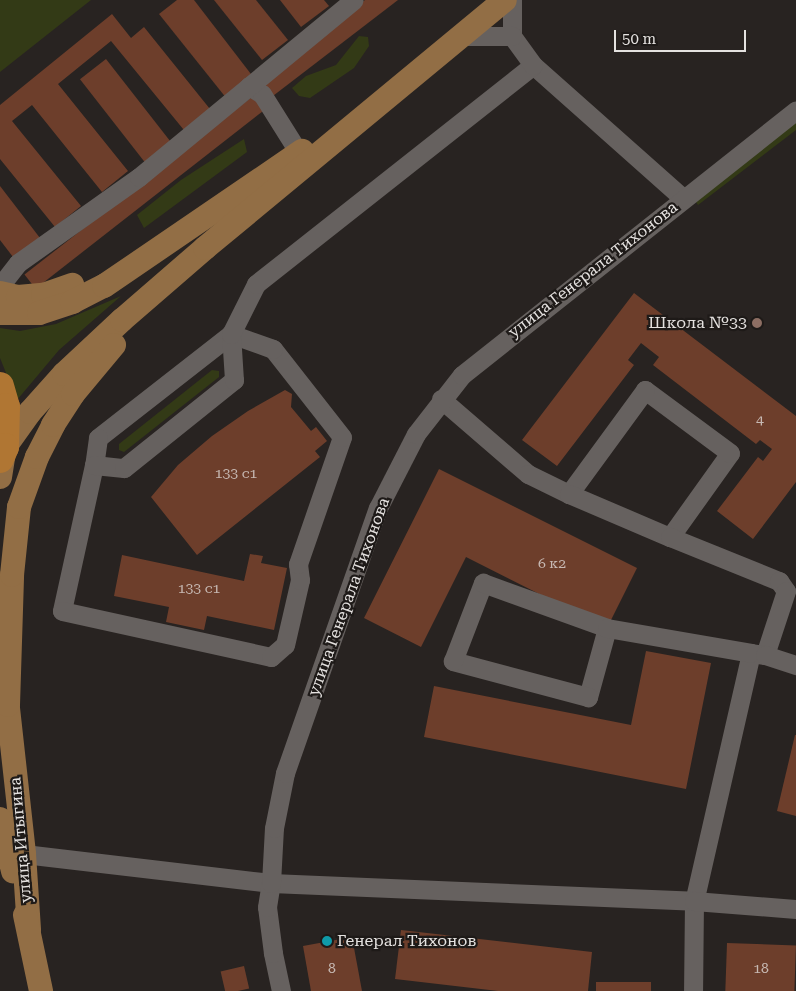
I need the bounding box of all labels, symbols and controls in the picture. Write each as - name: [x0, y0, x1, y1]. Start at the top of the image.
- scale bar: [616, 20, 748, 52]
- text: 50 m: [622, 30, 656, 48]
- street label: улица Генерала Тихонова: [505, 198, 681, 342]
- place label: Школа №33: [648, 313, 747, 333]
- marker: Школа №33: [751, 317, 763, 329]
- house number: 4: [756, 411, 764, 427]
- house number: 133 с1: [215, 465, 257, 481]
- street label: улица Генерала Тихонова: [304, 495, 394, 699]
- house number: 6 к2: [538, 555, 566, 571]
- house number: 133 с1: [178, 580, 220, 596]
- street label: улица Итыгина: [6, 776, 36, 904]
- place label: Генерал Тихонов: [337, 931, 477, 951]
- marker: Генерал Тихонов: [321, 935, 333, 947]
- house number: 8: [328, 960, 336, 976]
- house number: 18: [753, 960, 769, 976]

